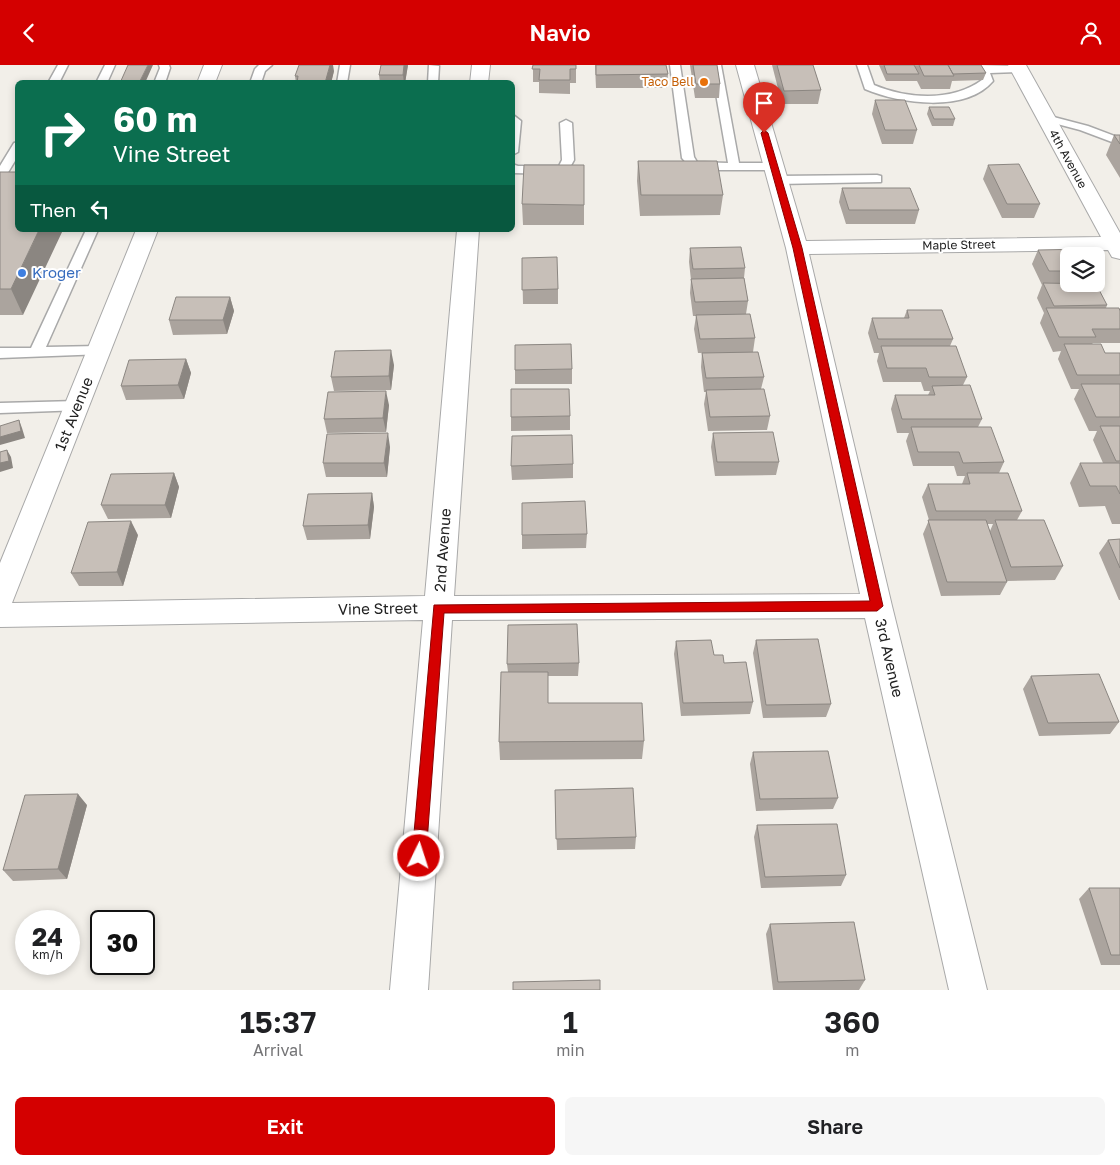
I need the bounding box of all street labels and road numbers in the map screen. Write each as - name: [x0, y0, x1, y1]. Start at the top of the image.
- street label: 4th Avenue: [1046, 127, 1091, 191]
- street label: Maple Street: [922, 236, 996, 253]
- street label: 1st Avenue: [50, 374, 96, 453]
- street label: 2nd Avenue: [430, 507, 454, 592]
- street label: Vine Street: [338, 598, 418, 618]
- street label: 3rd Avenue: [872, 617, 908, 699]

